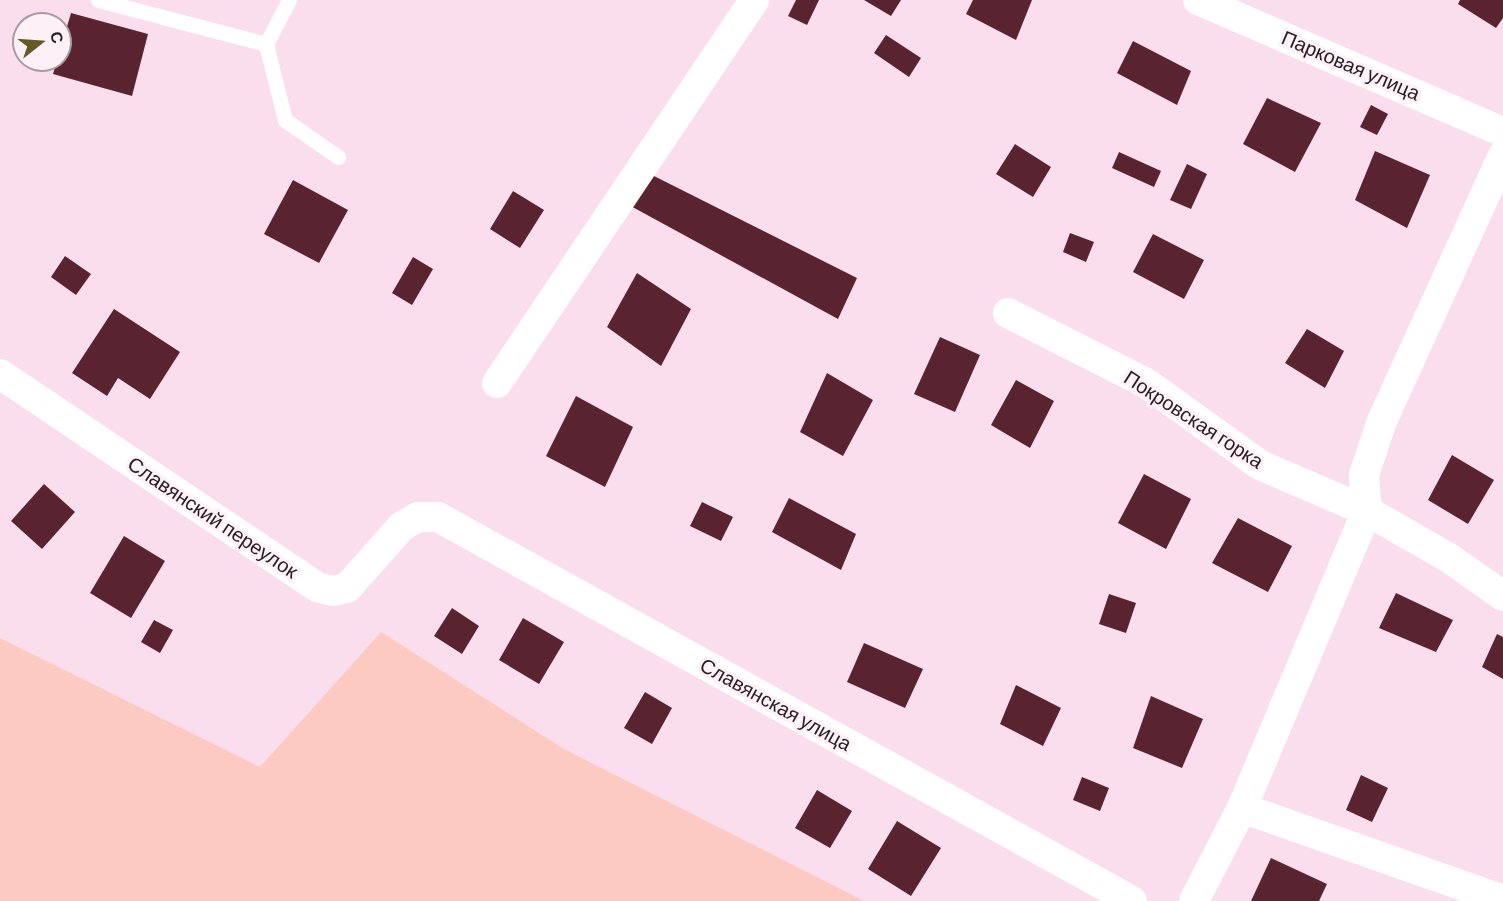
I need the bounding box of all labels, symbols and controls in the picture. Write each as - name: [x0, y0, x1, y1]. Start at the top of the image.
- north arrow: [12, 12, 72, 72]
- street label: Парковая улица: [1278, 25, 1424, 105]
- text: С: [47, 29, 69, 45]
- street label: Покровская горка: [1120, 365, 1268, 473]
- street label: Славянский переулок: [123, 451, 303, 583]
- street label: Славянская улица: [696, 652, 856, 756]

